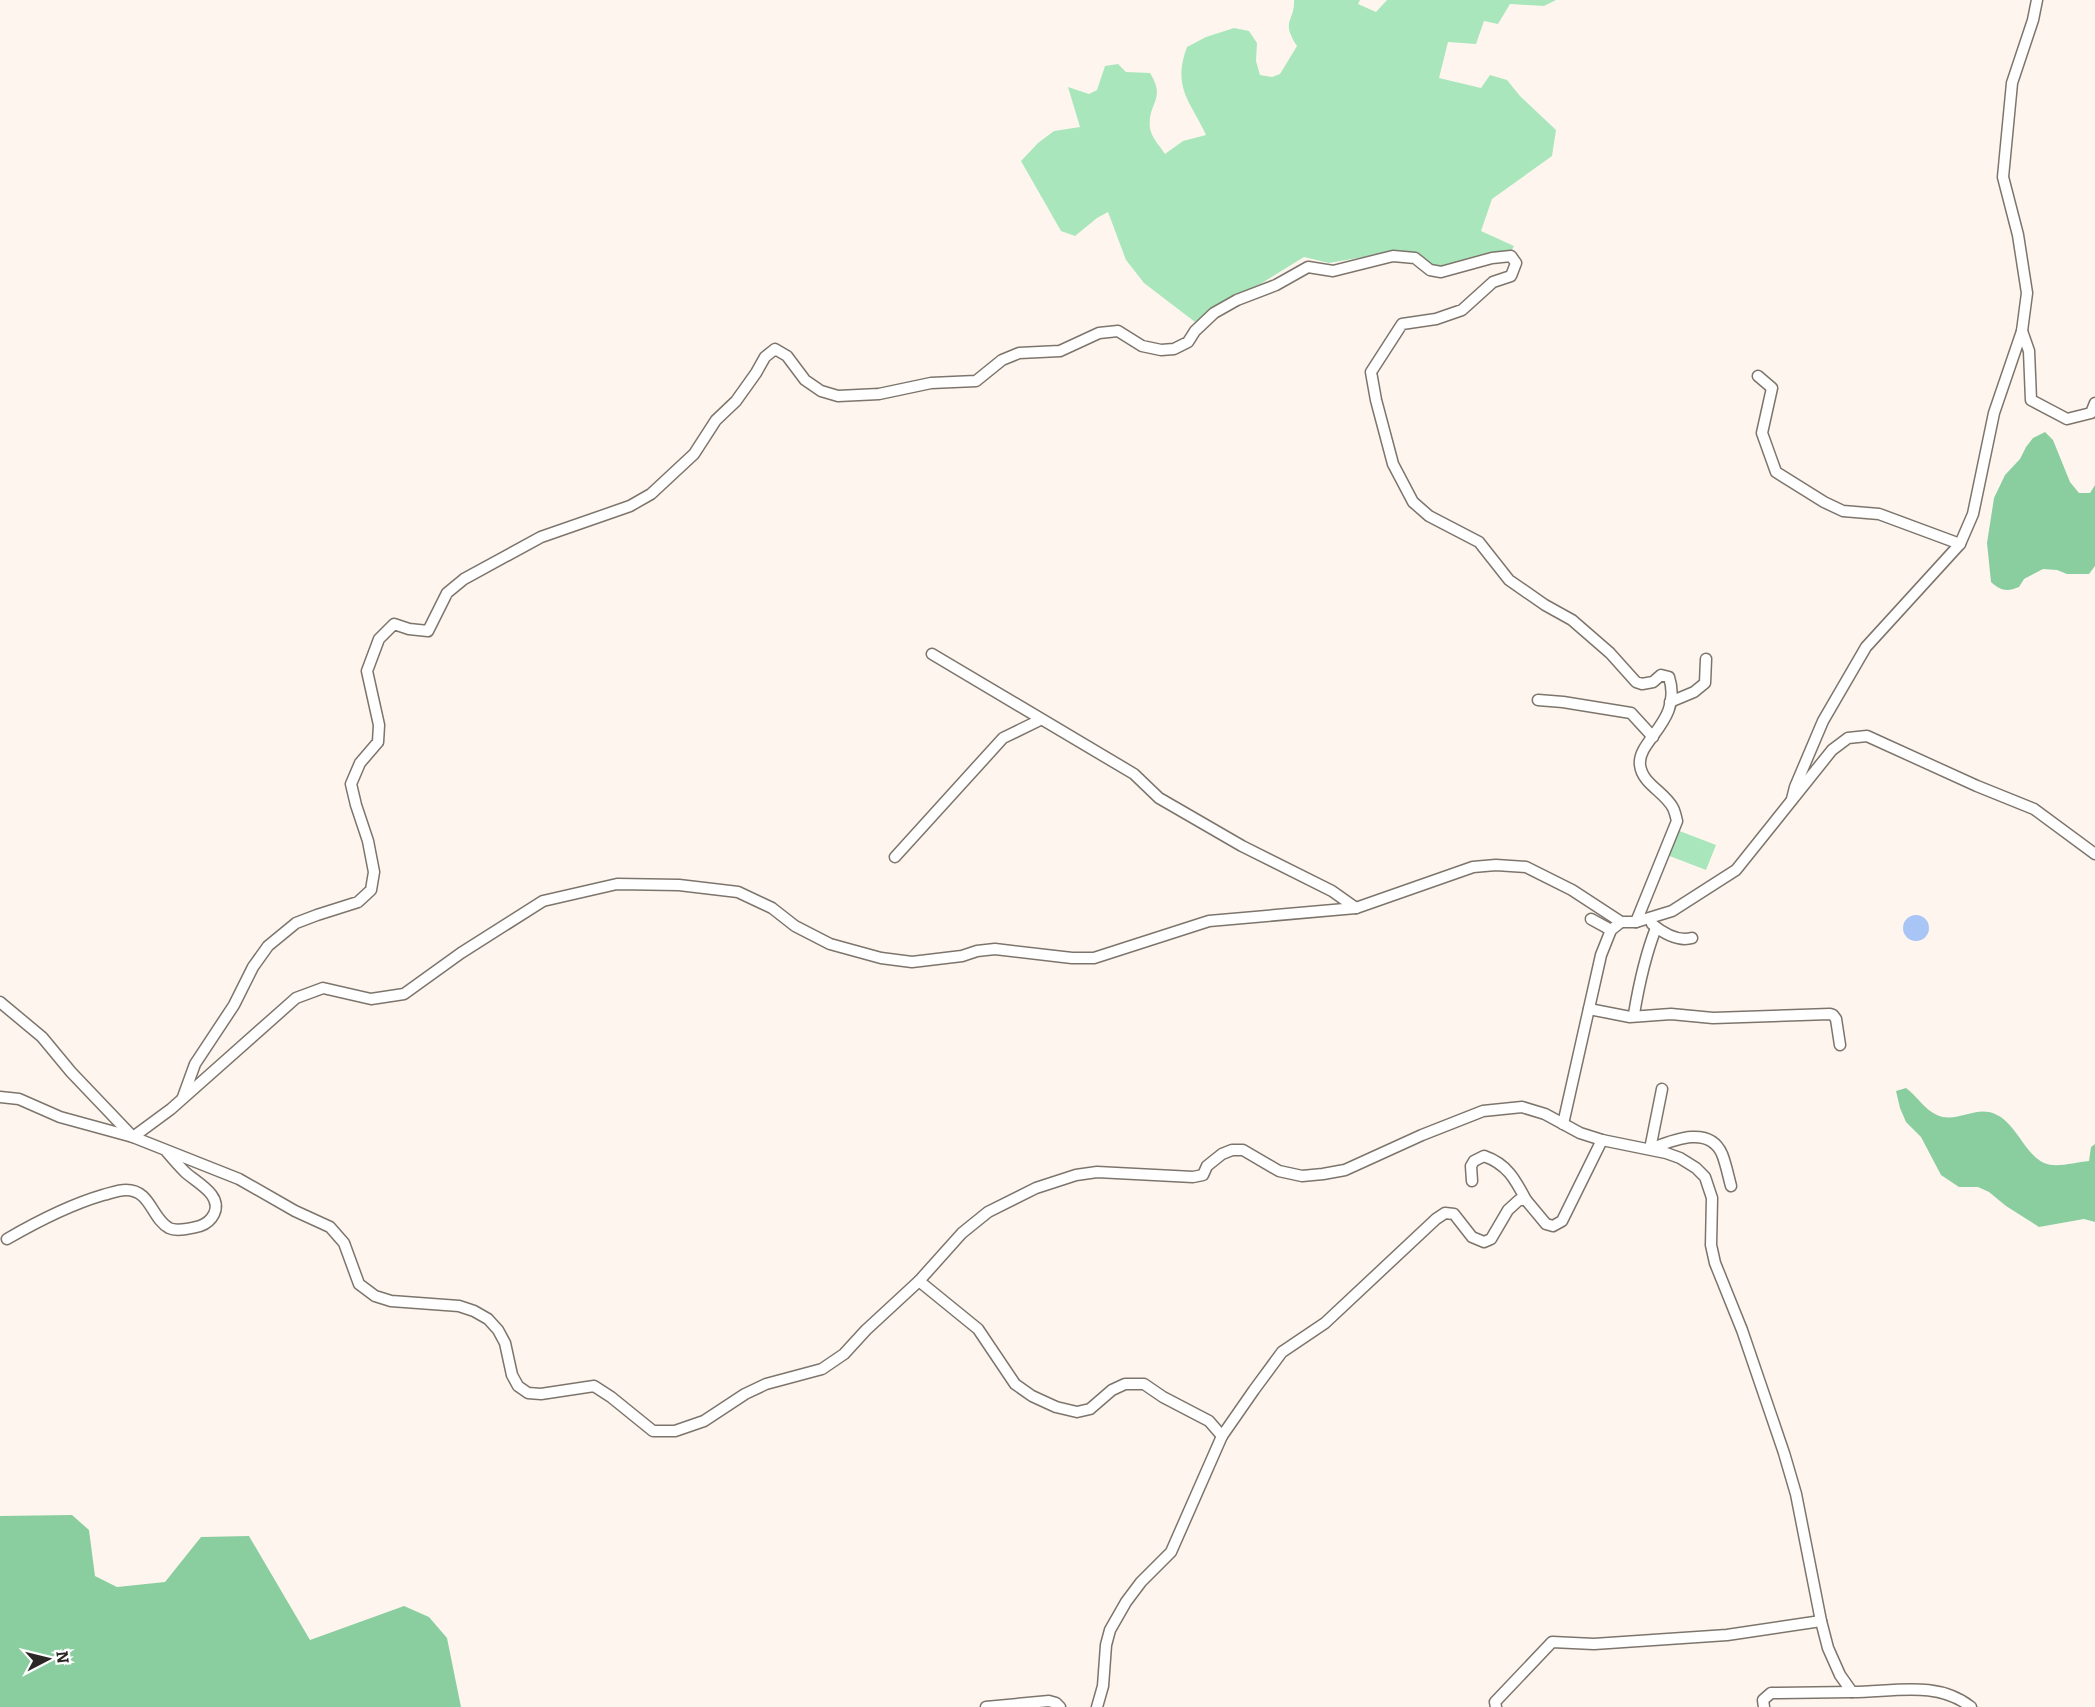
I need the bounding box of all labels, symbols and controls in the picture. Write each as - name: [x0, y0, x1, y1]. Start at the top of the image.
- north arrow: [18, 1629, 78, 1689]
- text: N: [52, 1650, 73, 1665]

